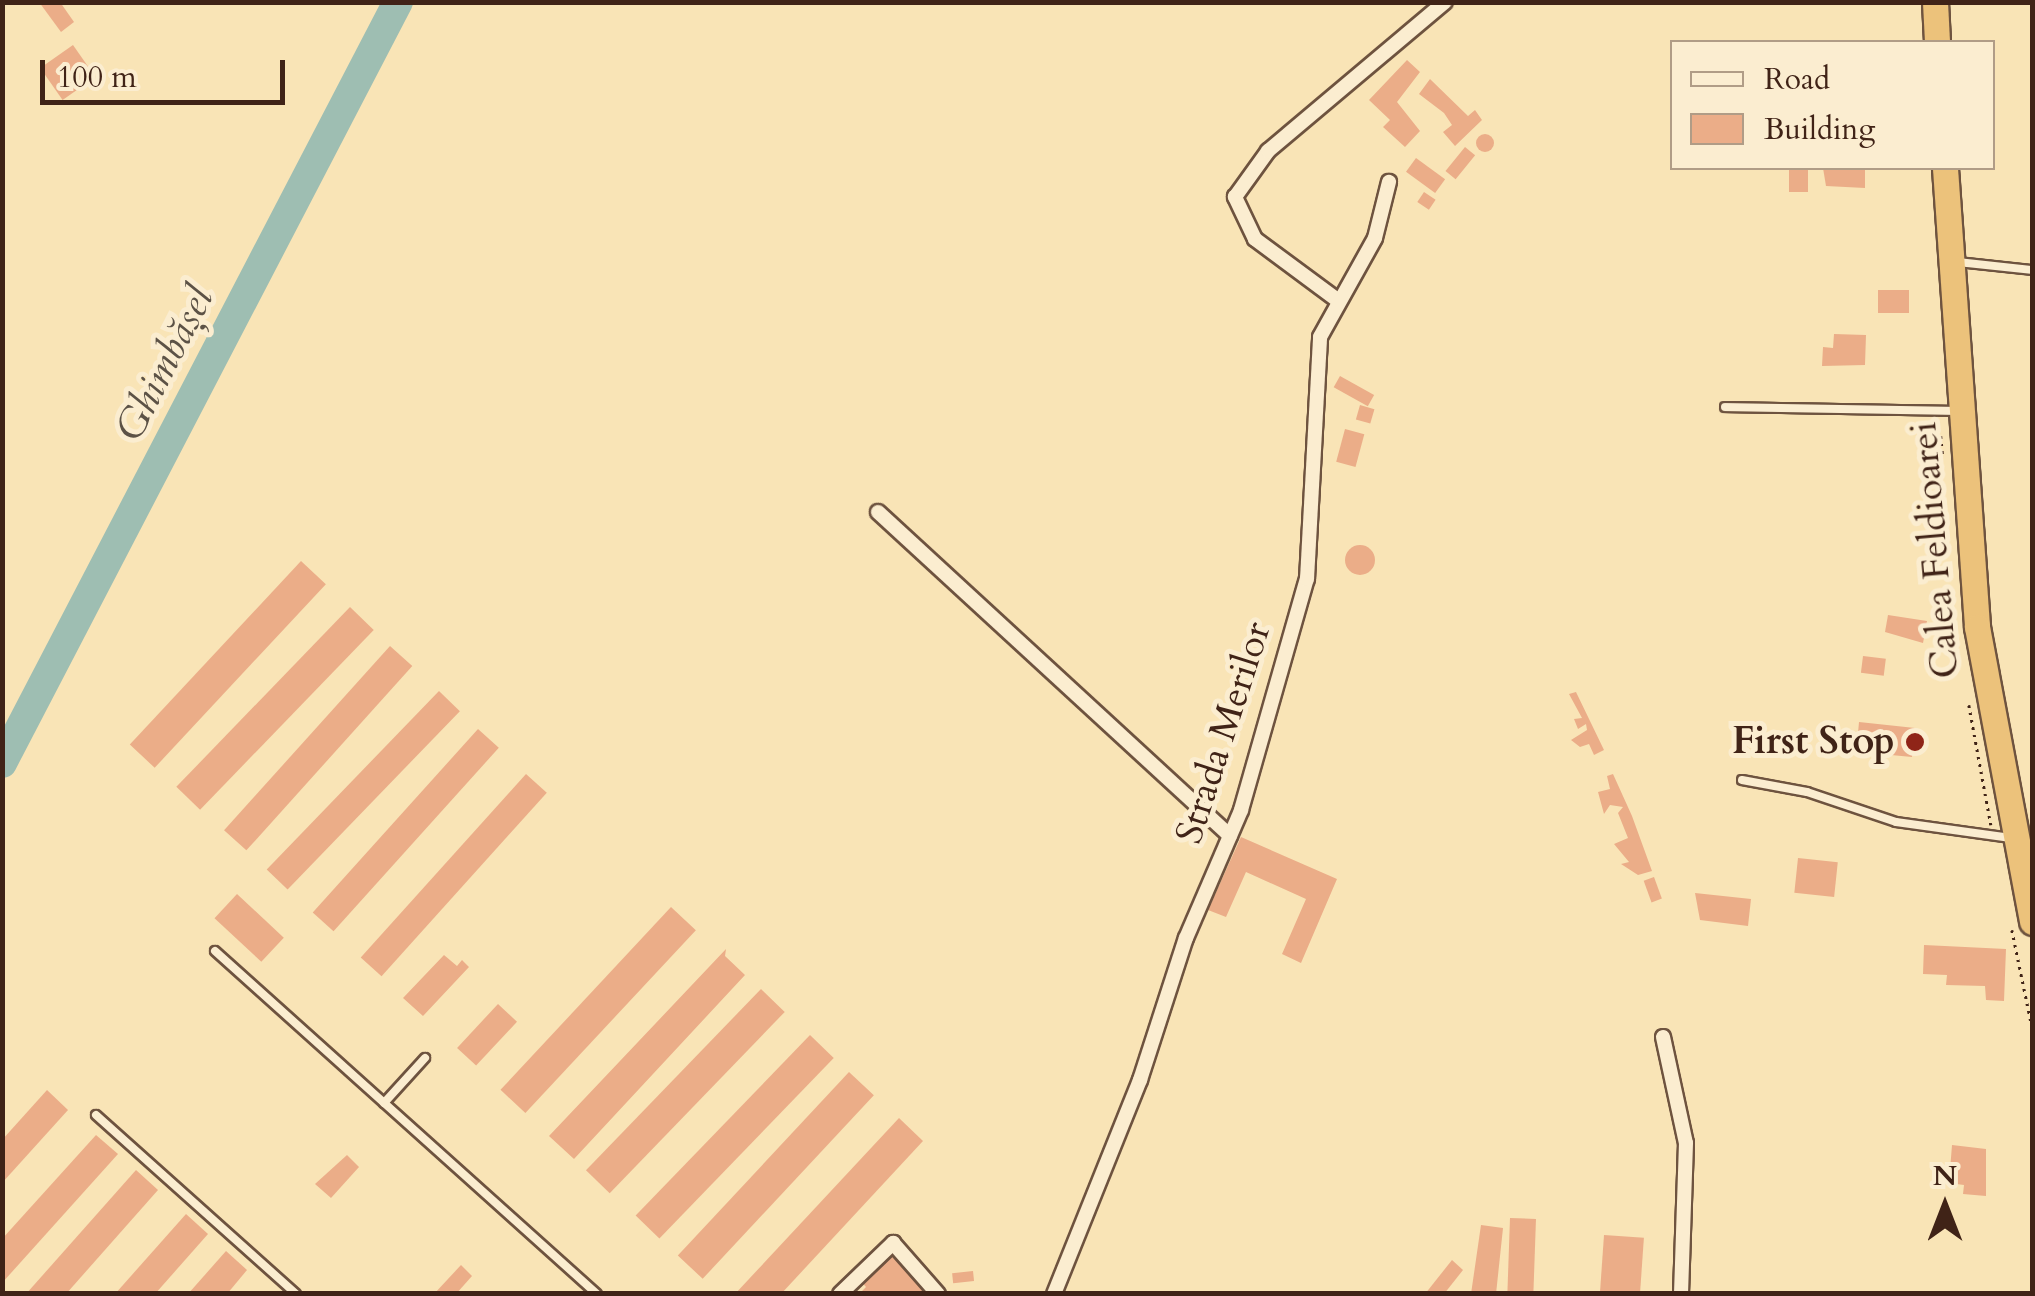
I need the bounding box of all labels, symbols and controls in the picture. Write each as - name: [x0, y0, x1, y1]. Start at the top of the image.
- scale bar: [45, 40, 290, 102]
- legend: [1670, 40, 1995, 170]
- text: 100 m: [57, 57, 137, 98]
- text: Road: [1764, 59, 1830, 100]
- text: Building: [1764, 109, 1875, 150]
- water label: Ghimbășel: [106, 279, 224, 449]
- street label: Calea Feldioarei: [1901, 420, 1969, 680]
- street label: Strada Merilor: [1167, 617, 1281, 849]
- place label: First Stop: [1732, 719, 1895, 765]
- marker: First Stop: [1904, 731, 1926, 753]
- north arrow: [1895, 1156, 1995, 1256]
- text: N: [1933, 1157, 1957, 1195]

